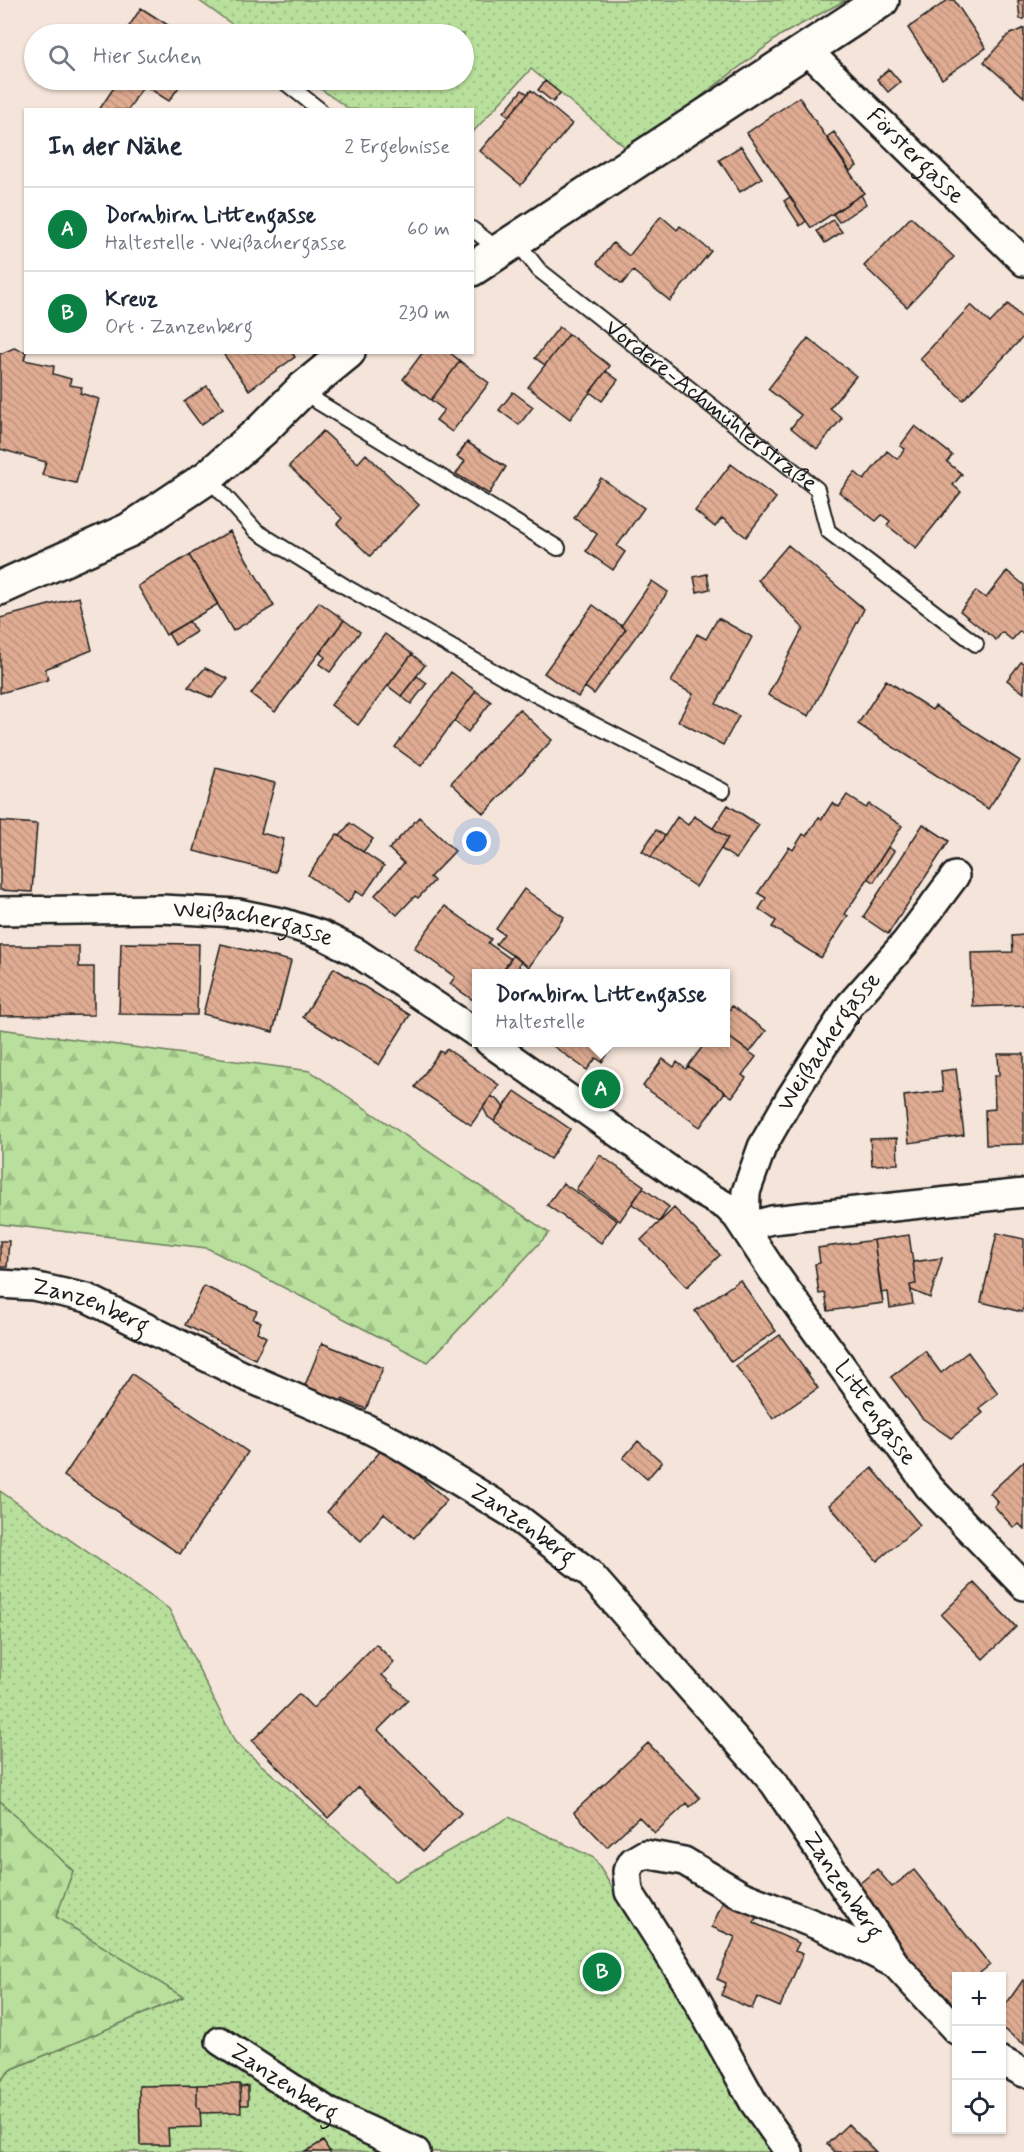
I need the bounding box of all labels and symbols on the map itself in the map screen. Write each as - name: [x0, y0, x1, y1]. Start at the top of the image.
- street label: Förstergasse: [860, 101, 972, 211]
- street label: Vordere-Achmühlerstraße: [598, 312, 824, 499]
- your location: [462, 827, 491, 856]
- street label: Weißachergasse: [172, 894, 339, 954]
- street label: Weißachergasse: [770, 965, 888, 1117]
- pin: A: [582, 1066, 620, 1112]
- street label: Zanzenberg: [29, 1271, 154, 1345]
- street label: Littengasse: [827, 1354, 924, 1472]
- street label: Zanzenberg: [463, 1476, 582, 1575]
- street label: Zanzenberg: [795, 1825, 890, 1947]
- pin: B: [582, 1950, 622, 1994]
- street label: Zanzenberg: [223, 2036, 343, 2132]

